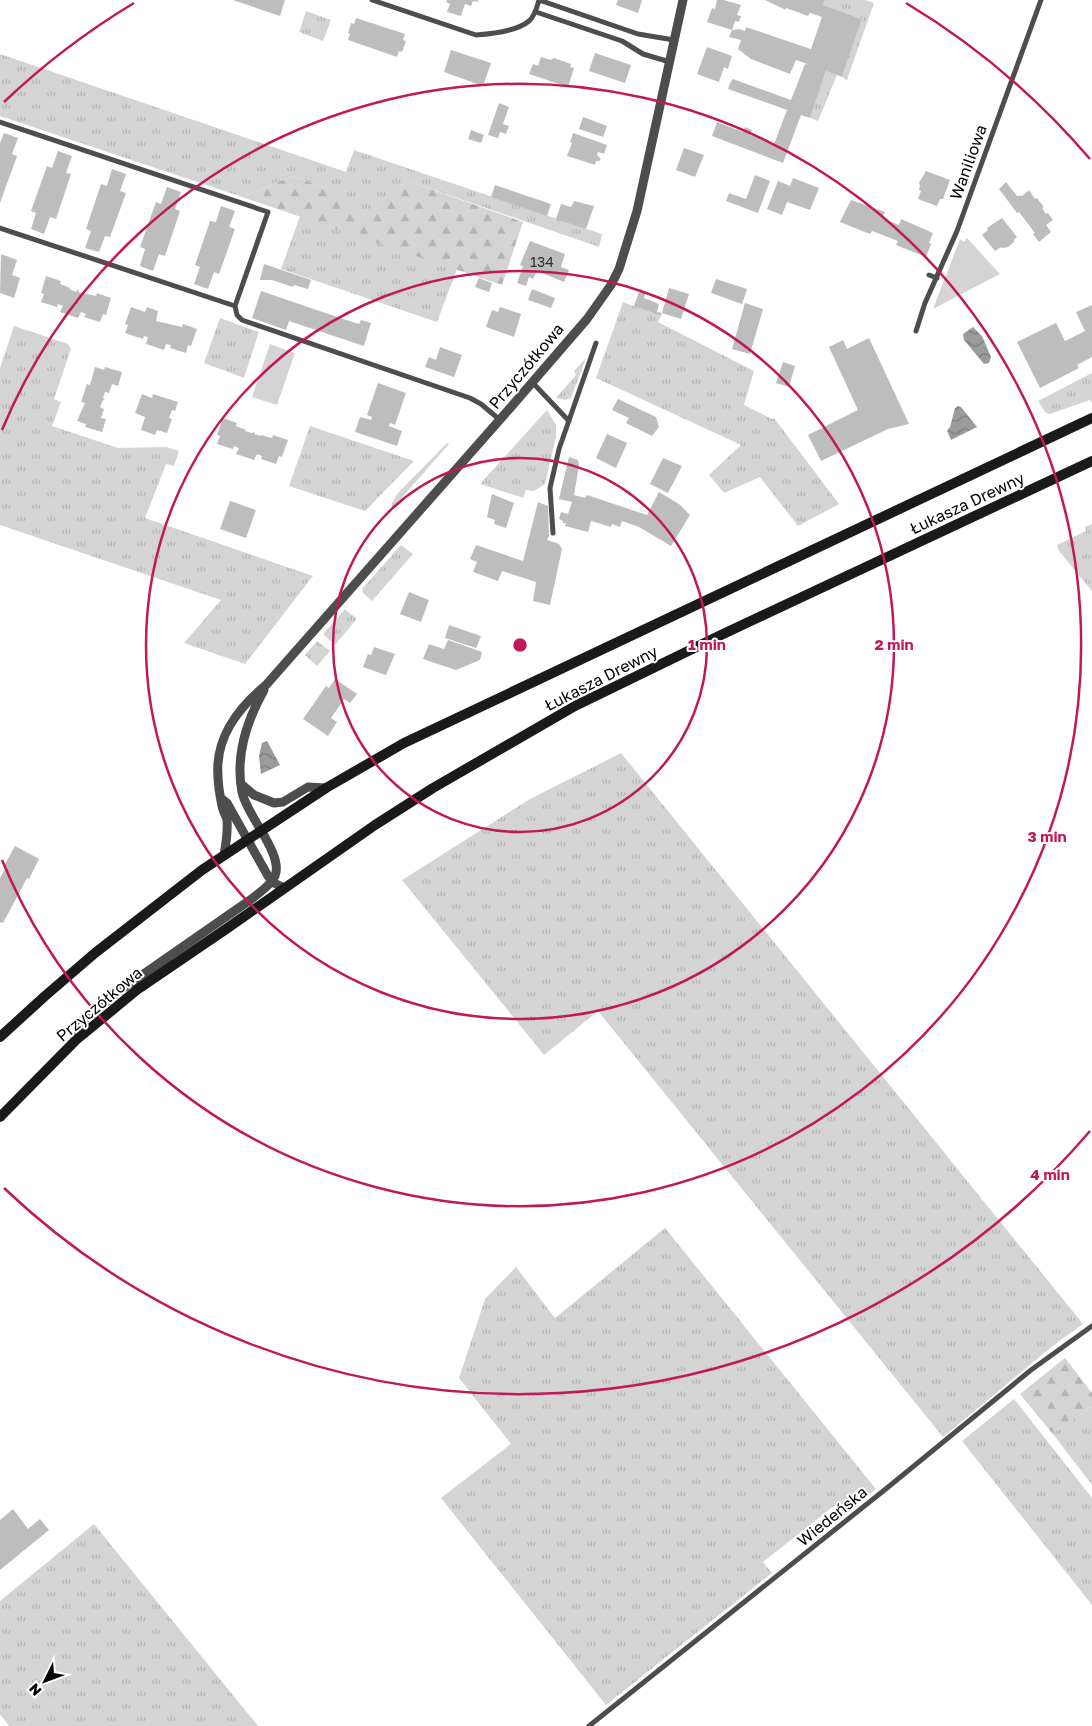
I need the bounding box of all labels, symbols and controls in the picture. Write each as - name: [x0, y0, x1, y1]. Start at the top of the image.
- street label: Waniliowa: [945, 122, 991, 202]
- house number: 134: [530, 253, 554, 270]
- street label: Przyczółkowa: [484, 319, 568, 413]
- street label: Łukasza Drewny: [906, 468, 1028, 538]
- text: 1 min: [688, 635, 726, 653]
- text: 2 min: [874, 635, 914, 653]
- centre of rings: [511, 636, 529, 654]
- street label: Łukasza Drewny: [541, 641, 661, 715]
- text: 3 min: [1027, 827, 1067, 845]
- street label: Przyczółkowa: [52, 962, 146, 1046]
- text: 4 min: [1030, 1165, 1070, 1183]
- street label: Wiedeńska: [793, 1482, 871, 1550]
- north arrow: [20, 1656, 70, 1706]
- text: N: [25, 1680, 45, 1700]

